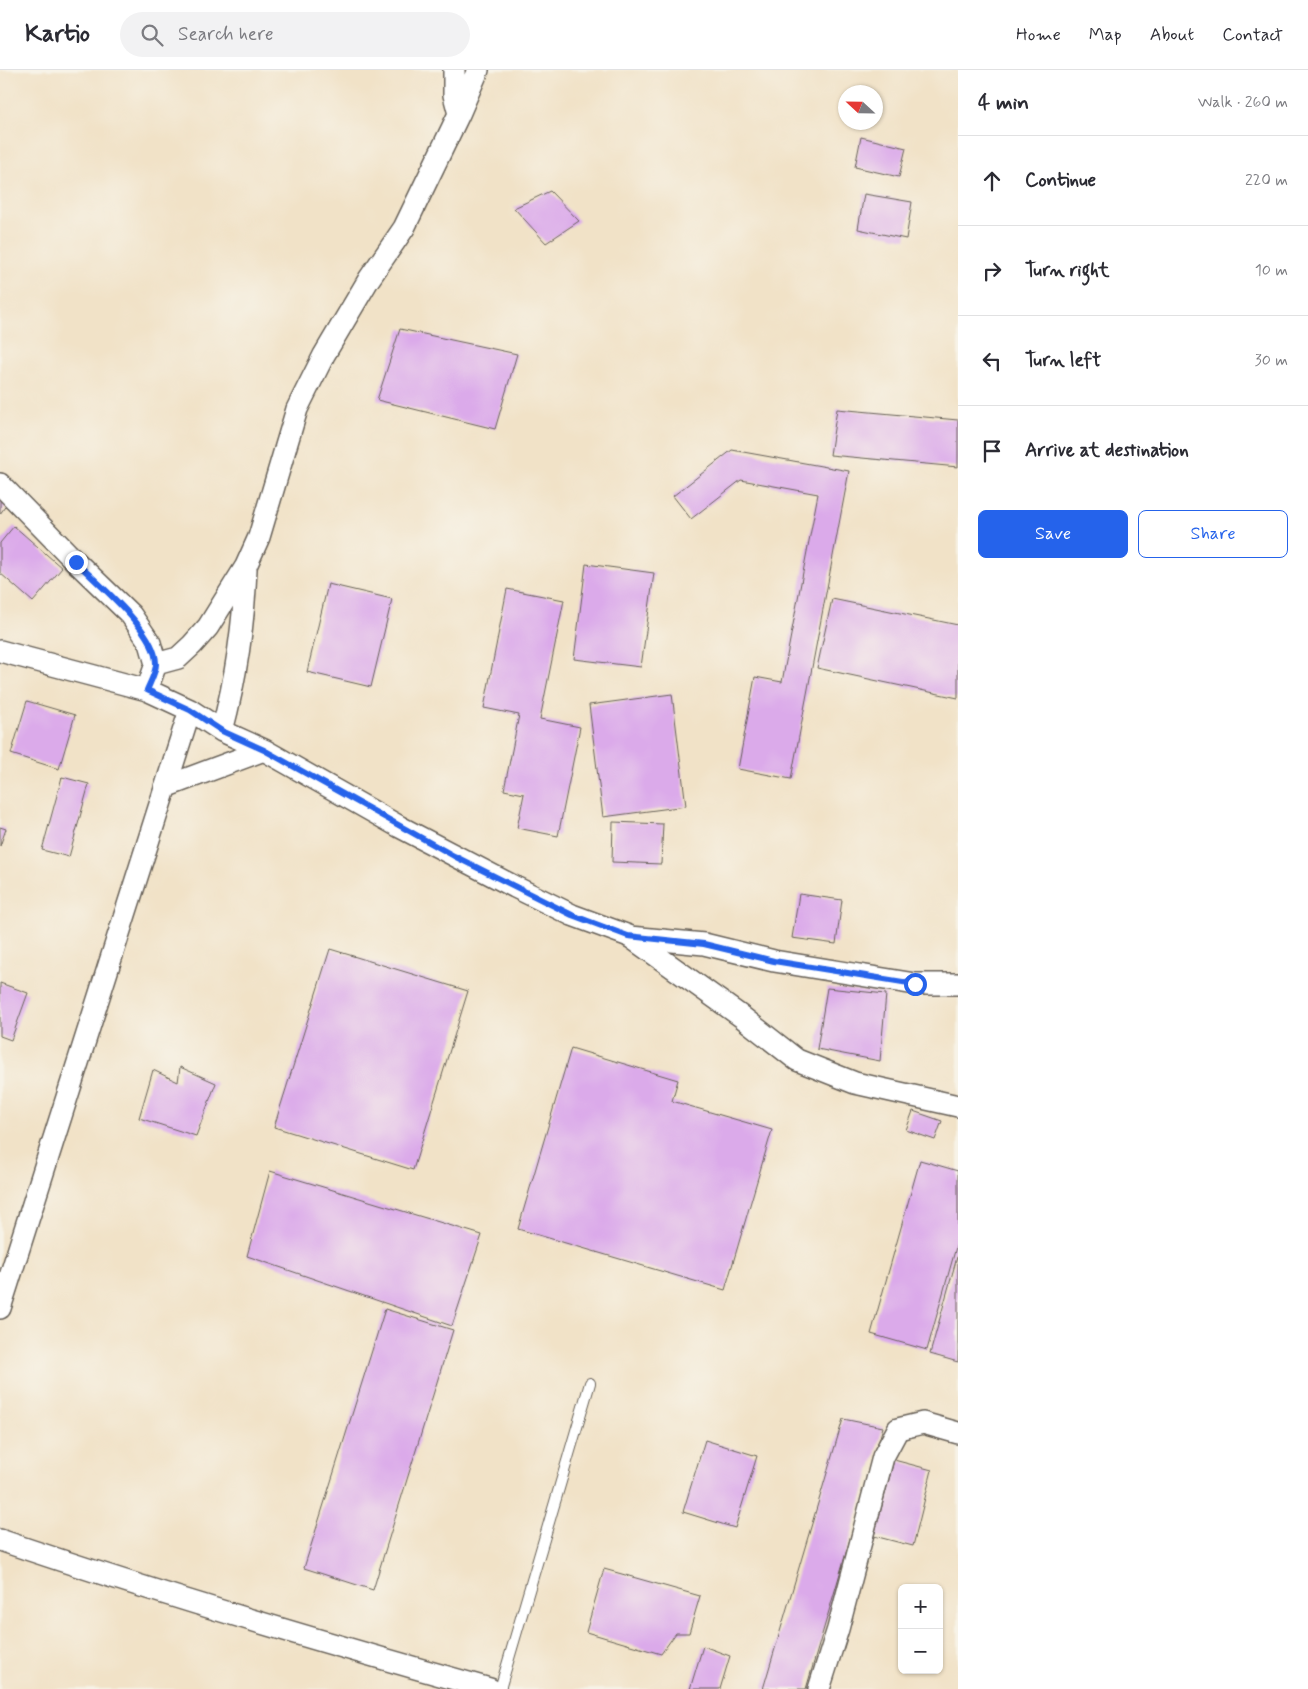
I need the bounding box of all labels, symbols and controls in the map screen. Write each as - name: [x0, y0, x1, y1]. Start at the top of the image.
- search box: [120, 12, 470, 57]
- text: Kartio: [25, 19, 90, 50]
- icon: search: [138, 21, 166, 49]
- text: Search here: [178, 22, 274, 47]
- text: Home: [1016, 23, 1061, 47]
- text: Map: [1089, 23, 1122, 47]
- text: About: [1150, 23, 1194, 47]
- text: Contact: [1222, 23, 1283, 47]
- north arrow: [838, 85, 883, 130]
- text: 4 min: [978, 89, 1029, 117]
- text: Walk · 260 m: [1198, 92, 1288, 113]
- icon: ahead: [978, 167, 1006, 195]
- text: Continue: [1025, 168, 1096, 193]
- text: 220 m: [1245, 170, 1288, 191]
- icon: right: [978, 257, 1006, 285]
- text: Turn right: [1025, 258, 1109, 283]
- text: 10 m: [1255, 260, 1288, 281]
- icon: left: [978, 347, 1006, 375]
- text: Turn left: [1025, 348, 1101, 373]
- text: 30 m: [1255, 350, 1288, 371]
- icon: arrive: [978, 437, 1006, 465]
- text: Arrive at destination: [1025, 438, 1189, 463]
- button: Save: [978, 510, 1128, 558]
- button: Share: [1138, 510, 1288, 558]
- route end: [65, 551, 88, 574]
- route start: [904, 973, 927, 996]
- map controls: [898, 1584, 943, 1674]
- button: +: [898, 1584, 943, 1629]
- button: −: [898, 1629, 943, 1674]

